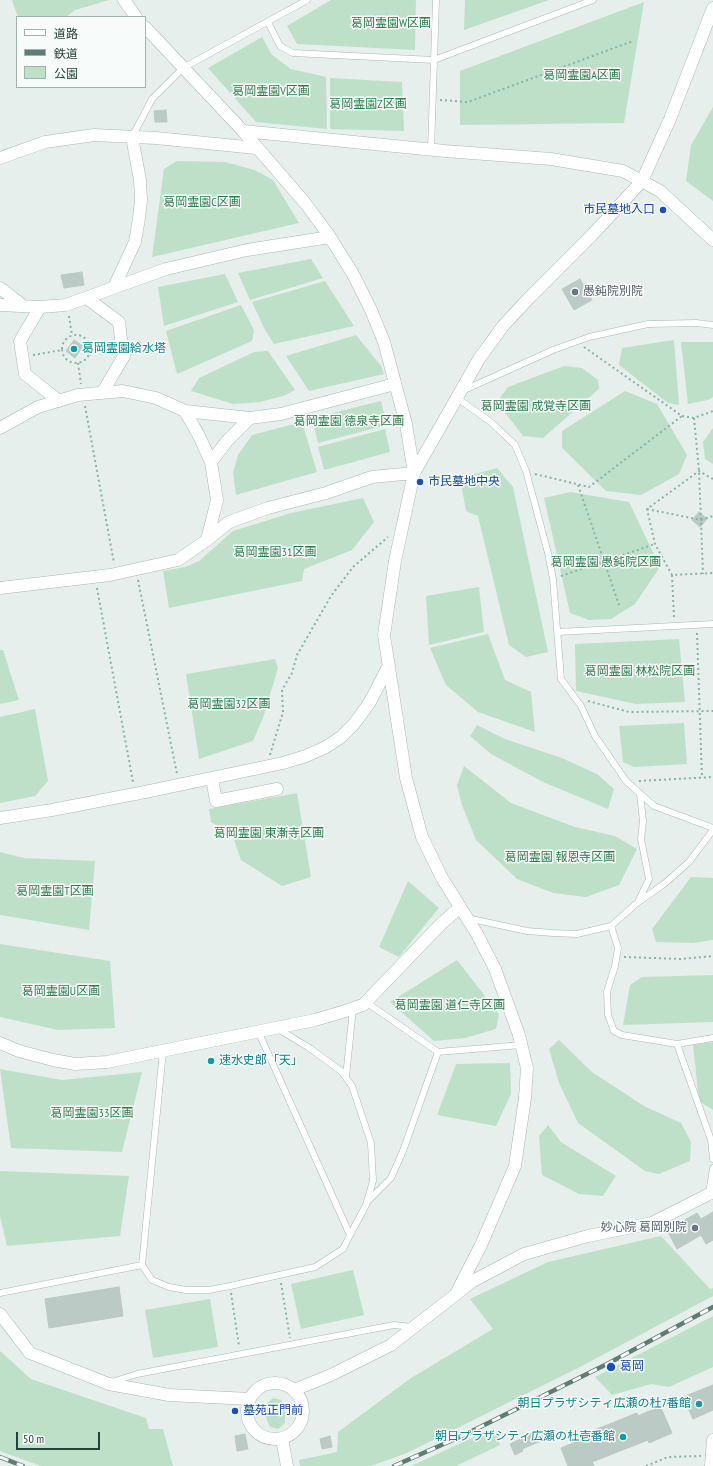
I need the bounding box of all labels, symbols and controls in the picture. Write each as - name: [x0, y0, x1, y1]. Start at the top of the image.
- legend: [16, 16, 146, 88]
- park label: 葛岡霊園W区画: [351, 17, 431, 31]
- text: 道路: [54, 26, 78, 41]
- text: 鉄道: [54, 46, 78, 61]
- text: 公園: [54, 66, 78, 81]
- park label: 葛岡霊園A区画: [543, 69, 621, 83]
- park label: 葛岡霊園V区画: [232, 85, 310, 99]
- park label: 葛岡霊園Z区画: [329, 98, 407, 112]
- park label: 葛岡霊園C区画: [163, 196, 241, 210]
- place label: 市民墓地入口: [583, 203, 655, 217]
- marker: 市民墓地入口: [658, 205, 668, 215]
- place label: 愚鈍院別院: [583, 285, 643, 299]
- marker: 愚鈍院別院: [570, 287, 580, 297]
- place label: 葛岡霊園給水塔: [82, 342, 166, 356]
- marker: 葛岡霊園給水塔: [69, 344, 79, 354]
- park label: 葛岡霊園 成覚寺区画: [481, 400, 591, 414]
- park label: 葛岡霊園 徳泉寺区画: [294, 415, 404, 429]
- place label: 市民墓地中央: [428, 475, 500, 489]
- marker: 市民墓地中央: [415, 477, 425, 487]
- park label: 葛岡霊園31区画: [234, 546, 316, 560]
- park label: 葛岡霊園 愚鈍院区画: [551, 556, 661, 570]
- park label: 葛岡霊園 林松院区画: [585, 665, 695, 679]
- park label: 葛岡霊園32区画: [188, 698, 270, 712]
- park label: 葛岡霊園 東漸寺区画: [214, 827, 324, 841]
- park label: 葛岡霊園 報恩寺区画: [505, 851, 615, 865]
- park label: 葛岡霊園T区画: [16, 885, 94, 899]
- park label: 葛岡霊園U区画: [22, 985, 100, 999]
- park label: 葛岡霊園 道仁寺区画: [395, 999, 505, 1013]
- place label: 速水史郎「天」: [219, 1054, 303, 1068]
- marker: 速水史郎「天」: [206, 1056, 216, 1066]
- park label: 葛岡霊園33区画: [51, 1107, 133, 1121]
- place label: 妙心院 葛岡別院: [600, 1221, 687, 1235]
- marker: 妙心院 葛岡別院: [690, 1223, 700, 1233]
- place label: 葛岡: [620, 1360, 644, 1374]
- marker: 葛岡: [605, 1361, 617, 1373]
- place label: 朝日プラザシティ広瀬の杜7番館: [518, 1397, 691, 1411]
- marker: 朝日プラザシティ広瀬の杜7番館: [694, 1399, 704, 1409]
- place label: 墓苑正門前: [243, 1404, 303, 1418]
- marker: 墓苑正門前: [230, 1406, 240, 1416]
- scale bar: [18, 1424, 102, 1450]
- place label: 朝日プラザシティ広瀬の杜壱番館: [435, 1430, 615, 1444]
- text: 50 m: [23, 1431, 44, 1446]
- marker: 朝日プラザシティ広瀬の杜壱番館: [618, 1432, 628, 1442]

